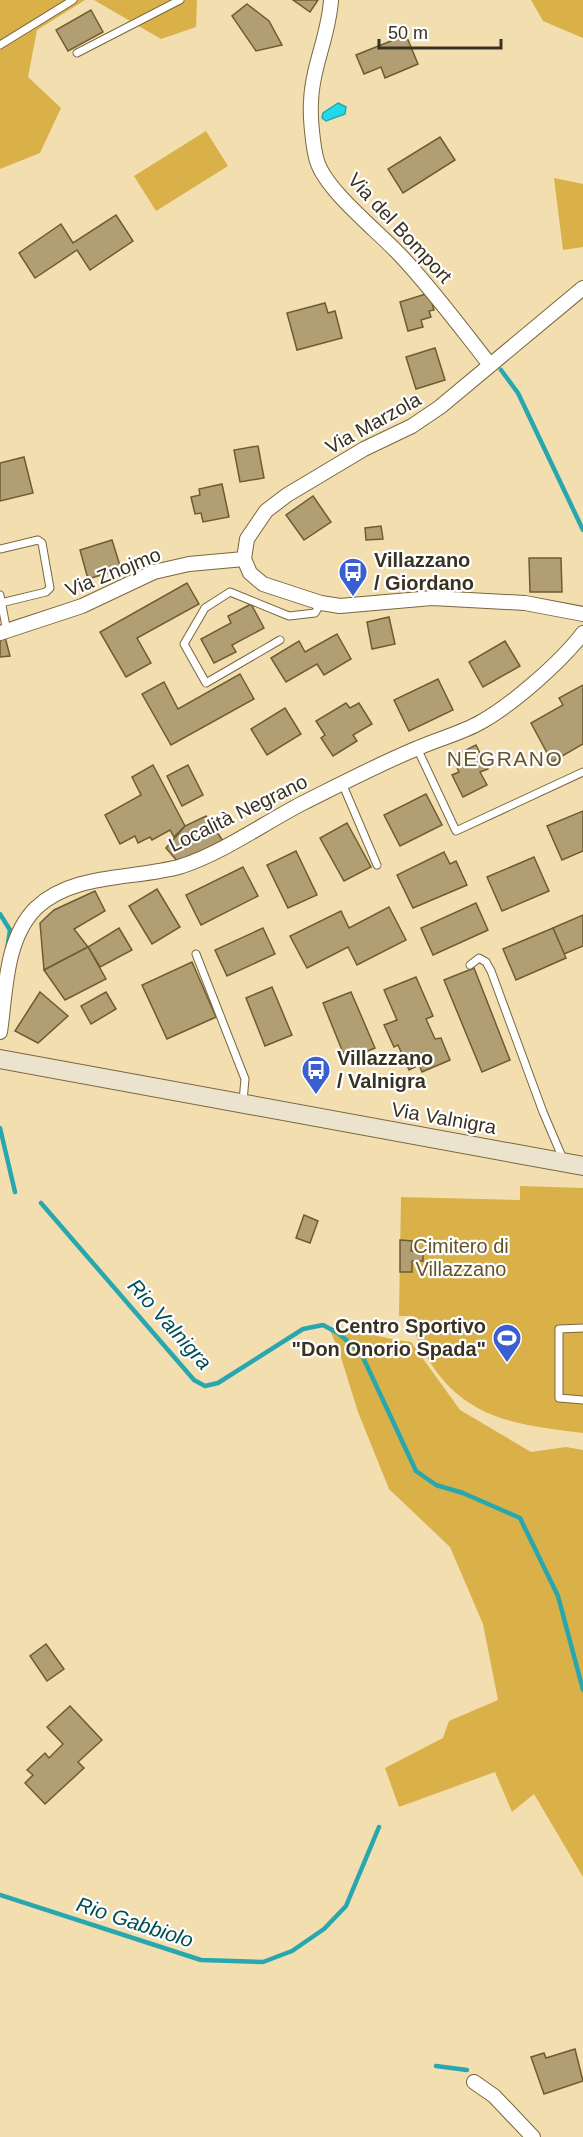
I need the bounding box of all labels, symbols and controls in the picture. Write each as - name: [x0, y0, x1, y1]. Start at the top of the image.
- scale bar: [379, 12, 500, 50]
- text: 50 m: [388, 23, 428, 43]
- street label: Via del Bomport: [344, 169, 457, 288]
- street label: Via Marzola: [322, 387, 425, 458]
- street label: Via Znojmo: [62, 543, 164, 601]
- place label: Villazzano / Giordano: [374, 549, 474, 594]
- bus stop icon: Villazzano / Giordano: [337, 556, 369, 598]
- district label: NEGRANO: [447, 747, 563, 770]
- street label: Località Negrano: [165, 770, 311, 856]
- place label: Villazzano / Valnigra: [337, 1047, 433, 1092]
- bus stop icon: Villazzano / Valnigra: [300, 1054, 332, 1096]
- street label: Via Valnigra: [390, 1098, 499, 1138]
- park label: Cimitero di Villazzano: [413, 1235, 509, 1280]
- water label: Rio Valnigra: [123, 1274, 217, 1374]
- place label: Centro Sportivo "Don Onorio Spada": [291, 1315, 486, 1360]
- sports icon: Centro Sportivo "Don Onorio Spada": [491, 1322, 523, 1364]
- water label: Rio Gabbiolo: [74, 1892, 197, 1952]

